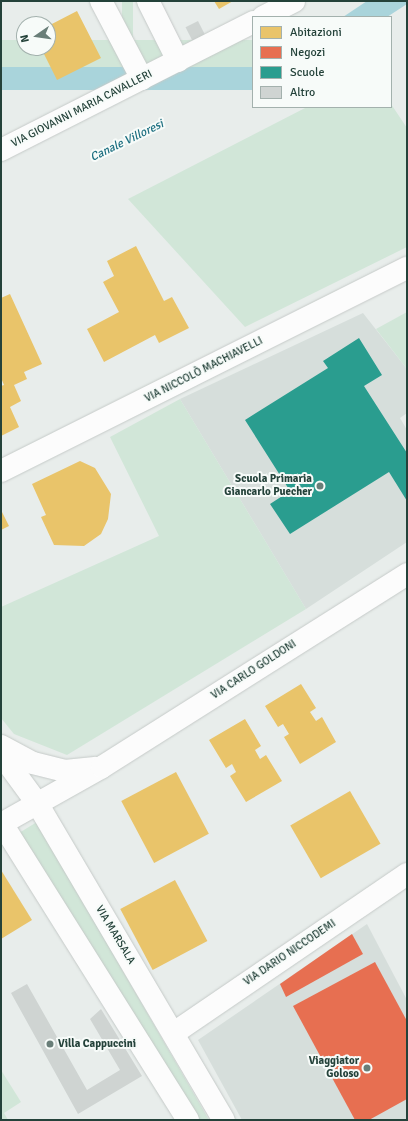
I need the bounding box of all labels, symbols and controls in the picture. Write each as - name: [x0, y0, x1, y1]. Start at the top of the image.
- north arrow: [16, 16, 56, 56]
- legend: [252, 16, 392, 108]
- text: Abitazioni: [290, 25, 342, 40]
- text: N: [18, 33, 32, 44]
- text: Negozi: [290, 45, 325, 60]
- text: Scuole: [290, 65, 325, 80]
- street label: VIA GIOVANNI MARIA CAVALLERI: [9, 68, 155, 150]
- text: Altro: [290, 85, 315, 100]
- water label: Canale Villoresi: [88, 117, 166, 165]
- street label: VIA NICCOLÒ MACHIAVELLI: [143, 334, 265, 406]
- place label: Scuola Primaria Giancarlo Puecher: [224, 473, 312, 499]
- marker: Scuola Primaria Giancarlo Puecher: [315, 481, 325, 491]
- street label: VIA CARLO GOLDONI: [209, 638, 299, 702]
- street label: VIA MARSALA: [92, 903, 138, 967]
- street label: VIA DARIO NICCODEMI: [241, 917, 339, 989]
- place label: Villa Cappuccini: [58, 1037, 136, 1051]
- marker: Villa Cappuccini: [45, 1039, 55, 1049]
- place label: Viaggiator Goloso: [309, 1055, 359, 1081]
- marker: Viaggiator Goloso: [362, 1063, 372, 1073]

